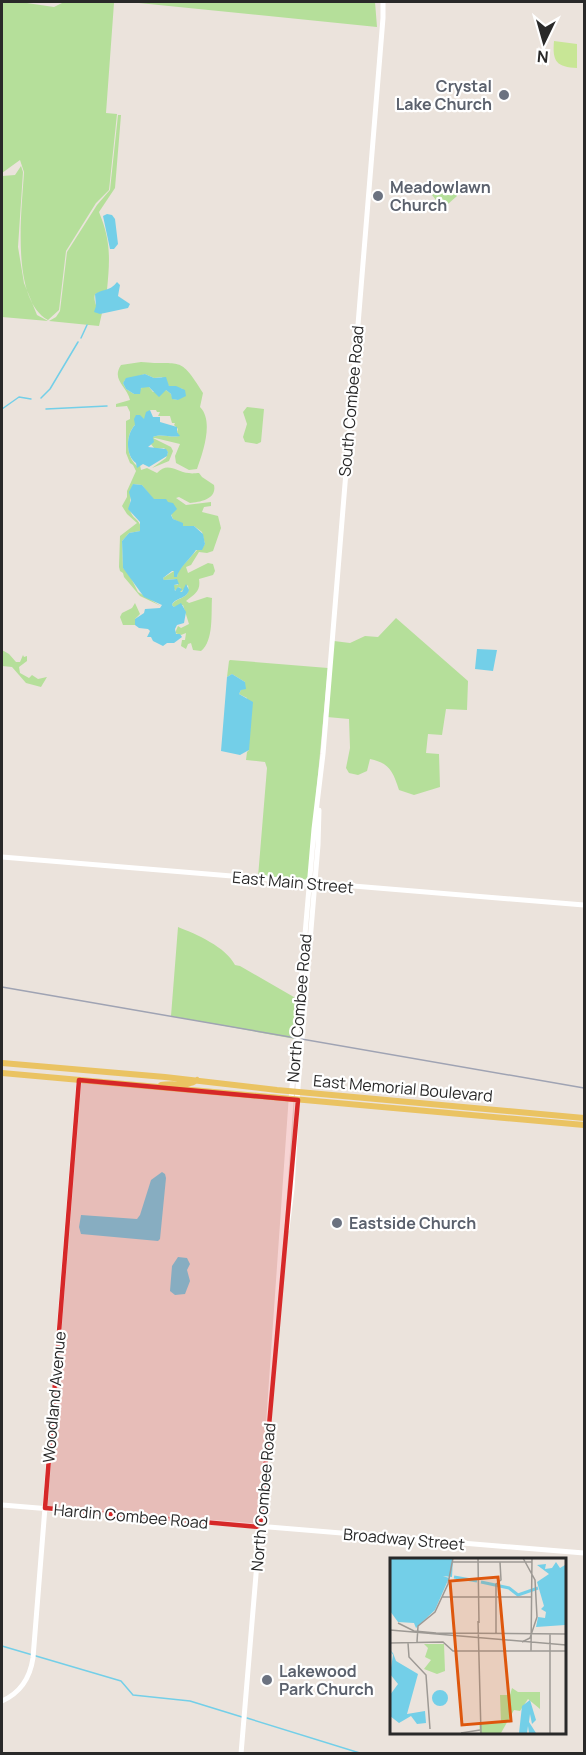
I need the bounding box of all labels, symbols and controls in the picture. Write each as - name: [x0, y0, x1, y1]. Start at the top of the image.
- north arrow: [514, 12, 574, 72]
- text: N: [536, 45, 549, 68]
- place label: Crystal Lake Church: [396, 75, 492, 115]
- marker: Crystal Lake Church: [497, 88, 511, 102]
- place label: Meadowlawn Church: [390, 176, 491, 216]
- marker: Meadowlawn Church: [371, 189, 385, 203]
- street label: South Combee Road: [333, 324, 369, 478]
- street label: East Main Street: [231, 866, 355, 898]
- street label: North Combee Road: [282, 933, 316, 1083]
- street label: East Memorial Boulevard: [312, 1069, 494, 1107]
- place label: Eastside Church: [349, 1212, 476, 1234]
- marker: Eastside Church: [330, 1216, 344, 1230]
- street label: Woodland Avenue: [37, 1330, 71, 1464]
- street label: North Combee Road: [246, 1422, 280, 1572]
- street label: Hardin Combee Road: [53, 1498, 209, 1534]
- street label: Broadway Street: [342, 1523, 466, 1555]
- inset map: [390, 1558, 565, 1734]
- place label: Lakewood Park Church: [279, 1660, 374, 1700]
- marker: Lakewood Park Church: [260, 1673, 274, 1687]

